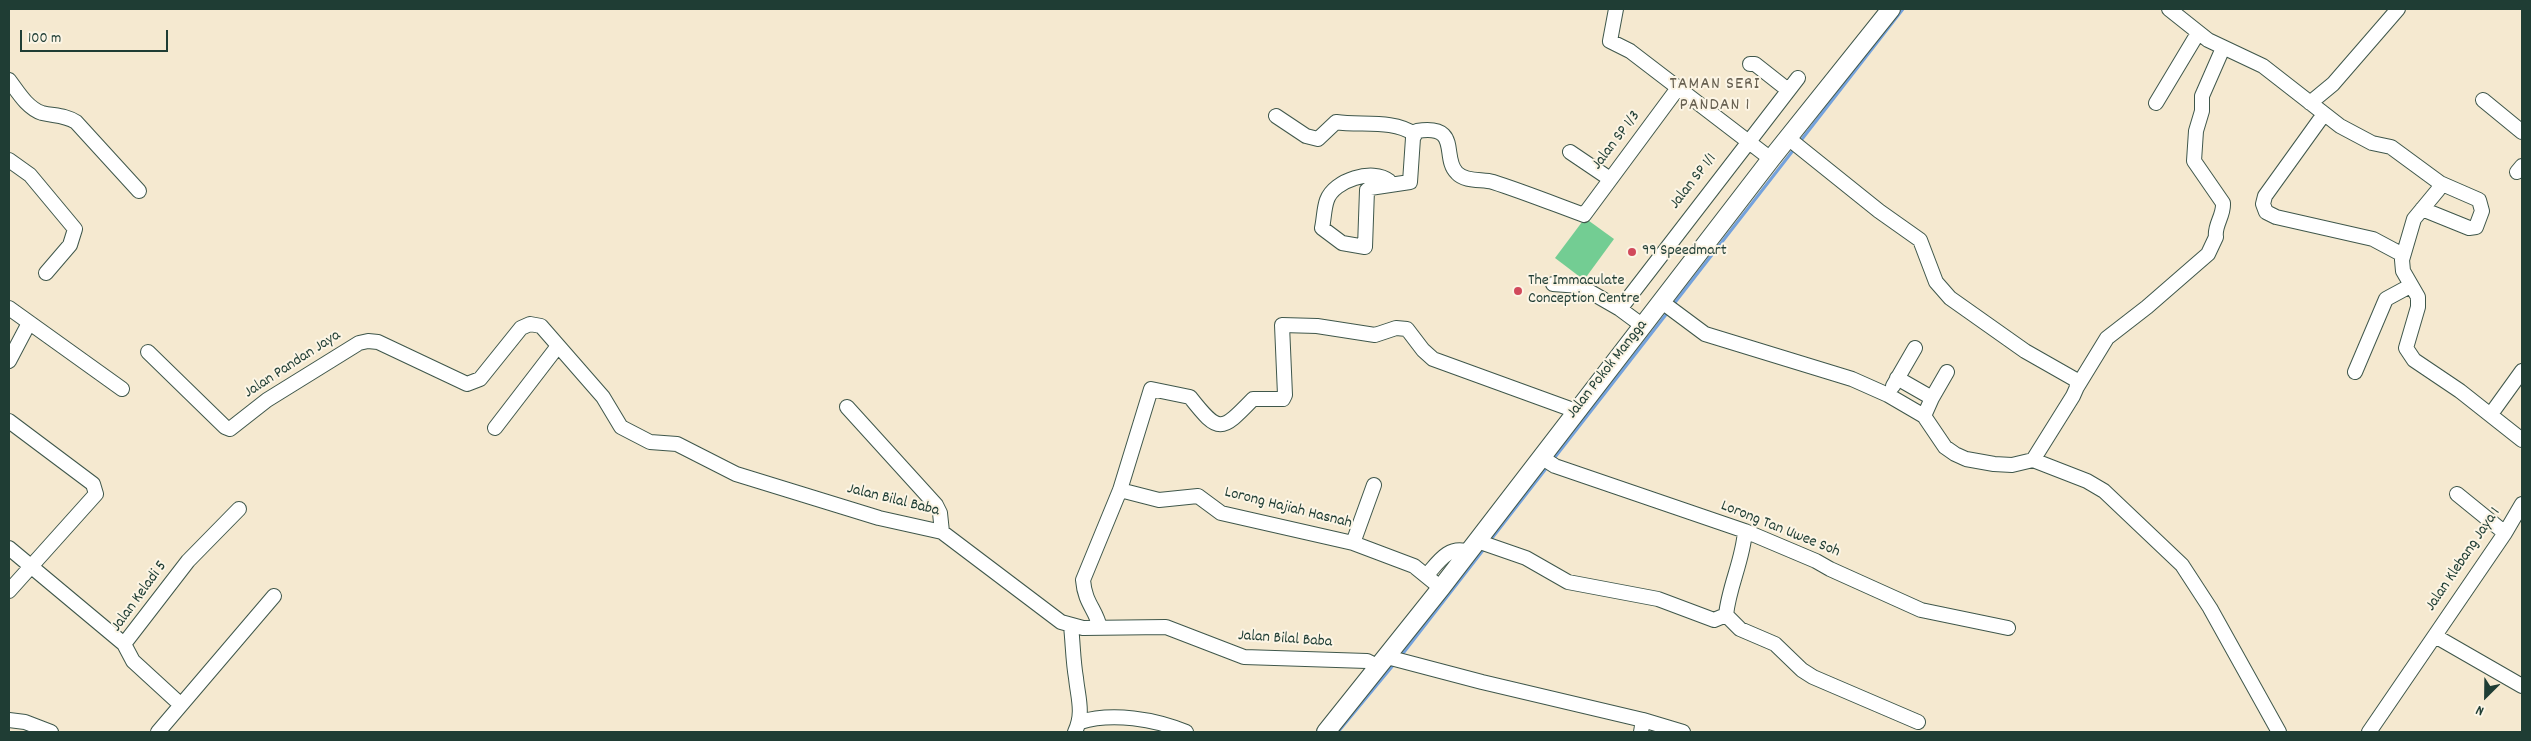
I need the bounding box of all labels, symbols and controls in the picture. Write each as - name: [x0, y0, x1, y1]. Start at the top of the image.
- scale bar: [22, 20, 170, 52]
- text: 100 m: [28, 28, 61, 50]
- district label: TAMAN SERI PANDAN 1: [1668, 75, 1762, 118]
- street label: Jalan SP 1/3: [1589, 108, 1645, 174]
- street label: Jalan SP 1/1: [1666, 150, 1722, 214]
- place label: 99 Speedmart: [1642, 242, 1727, 262]
- marker: 99 Speedmart: [1626, 246, 1638, 258]
- place label: The Immaculate Conception Centre: [1528, 272, 1639, 310]
- marker: The Immaculate Conception Centre: [1512, 285, 1524, 297]
- street label: Jalan Pokok Mangga: [1564, 317, 1652, 423]
- street label: Jalan Pandan Jaya: [241, 327, 345, 403]
- street label: Jalan Bilal Baba: [845, 480, 941, 522]
- street label: Lorong Hajiah Hasnah: [1222, 484, 1354, 534]
- street label: Lorong Tan Uwee Soh: [1718, 497, 1842, 563]
- street label: Jalan Klebang Jaya 1: [2422, 505, 2506, 615]
- street label: Jalan Keladi 5: [108, 558, 172, 636]
- street label: Jalan Bilal Baba: [1237, 627, 1333, 653]
- north arrow: [2461, 671, 2511, 721]
- text: N: [2473, 699, 2487, 720]

